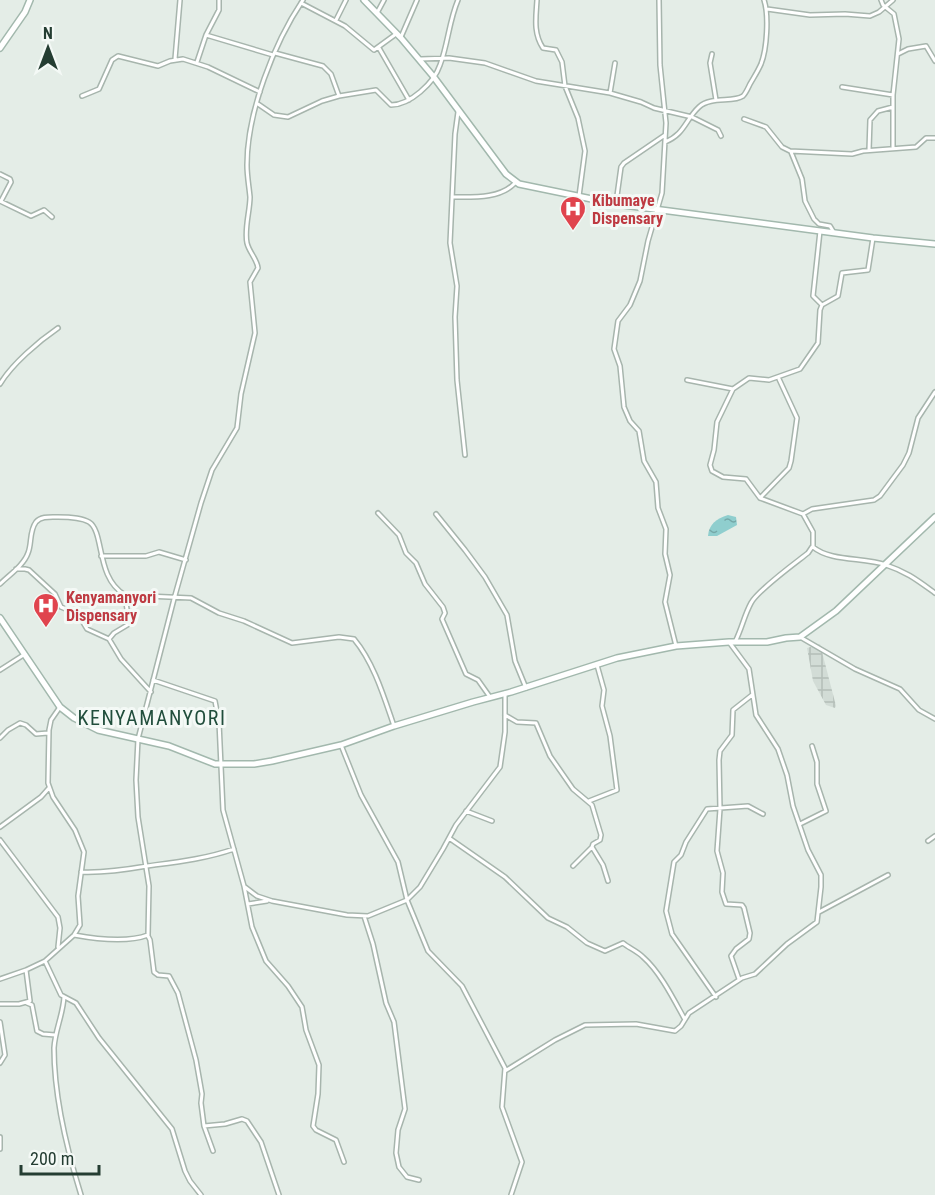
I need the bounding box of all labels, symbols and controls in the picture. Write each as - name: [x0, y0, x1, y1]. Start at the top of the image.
- north arrow: [18, 18, 78, 78]
- text: N: [43, 24, 53, 43]
- place label: Kibumaye Dispensary: [592, 191, 663, 228]
- hospital icon: Kibumaye Dispensary: [558, 194, 588, 232]
- place label: Kenyamanyori Dispensary: [66, 588, 156, 625]
- hospital icon: Kenyamanyori Dispensary: [31, 591, 61, 629]
- district label: KENYAMANYORI: [78, 706, 226, 730]
- scale bar: [21, 1138, 99, 1176]
- text: 200 m: [30, 1148, 74, 1169]

